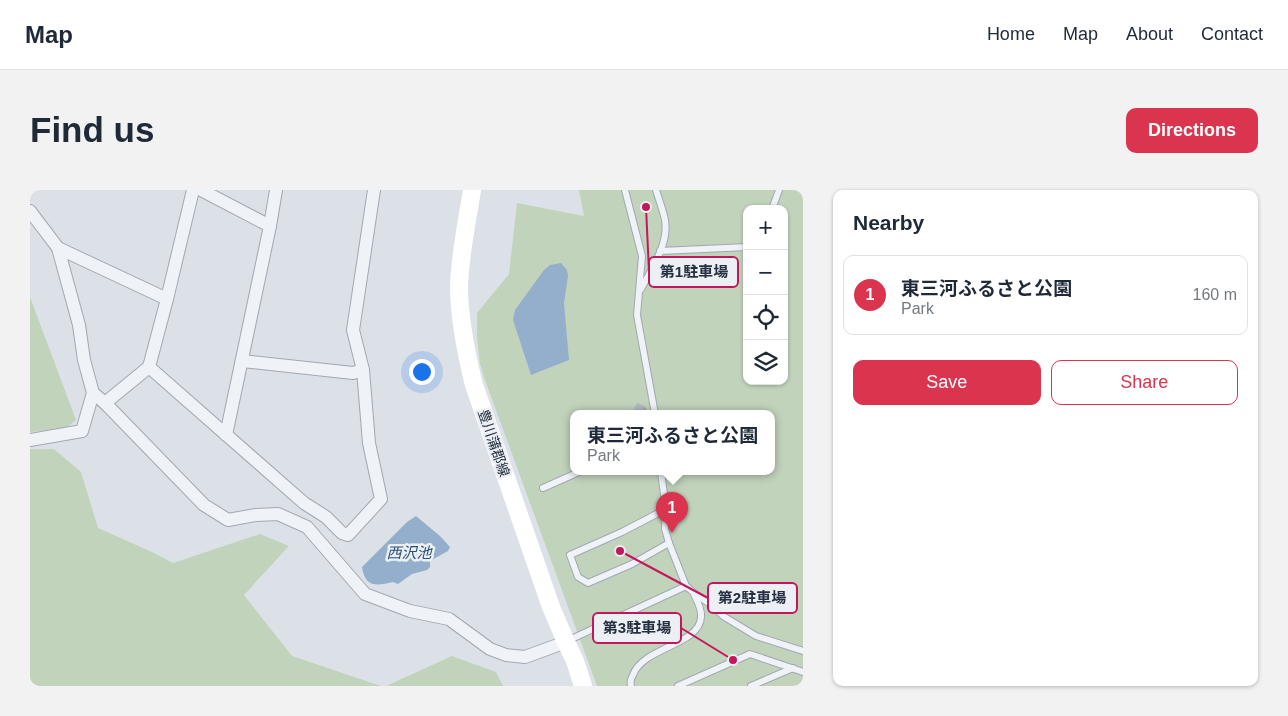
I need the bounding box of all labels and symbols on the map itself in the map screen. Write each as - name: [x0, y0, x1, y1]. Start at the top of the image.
- callout: 第1駐車場: [649, 257, 738, 287]
- text: 第1駐車場: [660, 263, 728, 280]
- your location: [409, 359, 435, 385]
- street label: 豊川蒲郡線: [475, 407, 513, 479]
- pin: 1: [656, 492, 688, 533]
- water label: 西沢池: [386, 544, 433, 561]
- callout: 第2駐車場: [708, 583, 797, 613]
- text: 第2駐車場: [718, 589, 786, 606]
- callout: 第3駐車場: [593, 613, 681, 643]
- text: 第3駐車場: [603, 619, 671, 636]

